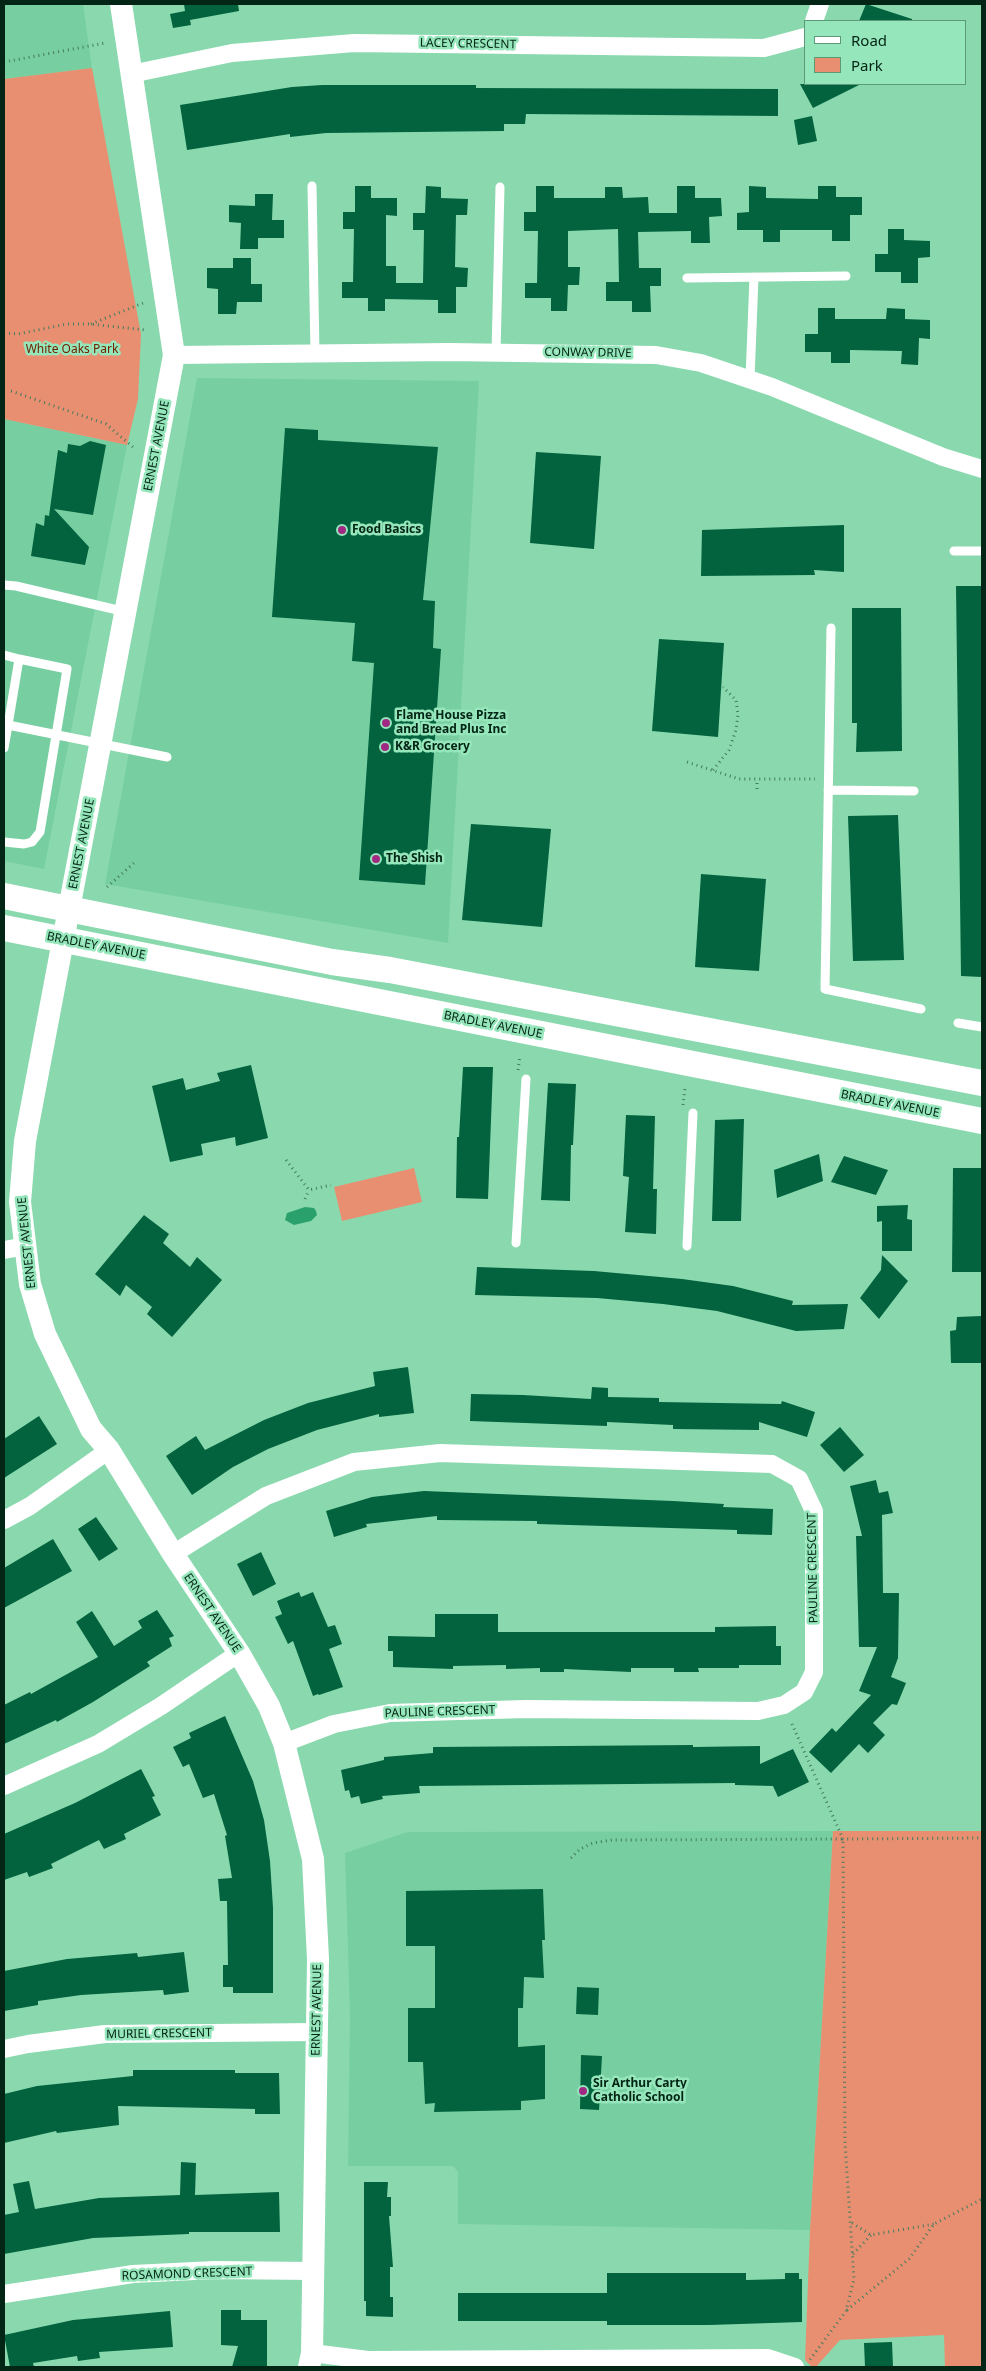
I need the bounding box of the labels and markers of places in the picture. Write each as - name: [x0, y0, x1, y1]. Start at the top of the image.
- place label: Food Basics: [352, 523, 421, 537]
- marker: Food Basics: [336, 524, 348, 536]
- place label: Flame House Pizza and Bread Plus Inc: [396, 709, 506, 737]
- marker: Flame House Pizza and Bread Plus Inc: [380, 717, 392, 729]
- place label: K&R Grocery: [395, 740, 470, 754]
- marker: K&R Grocery: [379, 741, 391, 753]
- place label: The Shish: [386, 852, 443, 866]
- marker: The Shish: [370, 853, 382, 865]
- place label: Sir Arthur Carty Catholic School: [593, 2077, 687, 2105]
- marker: Sir Arthur Carty Catholic School: [577, 2085, 589, 2097]

